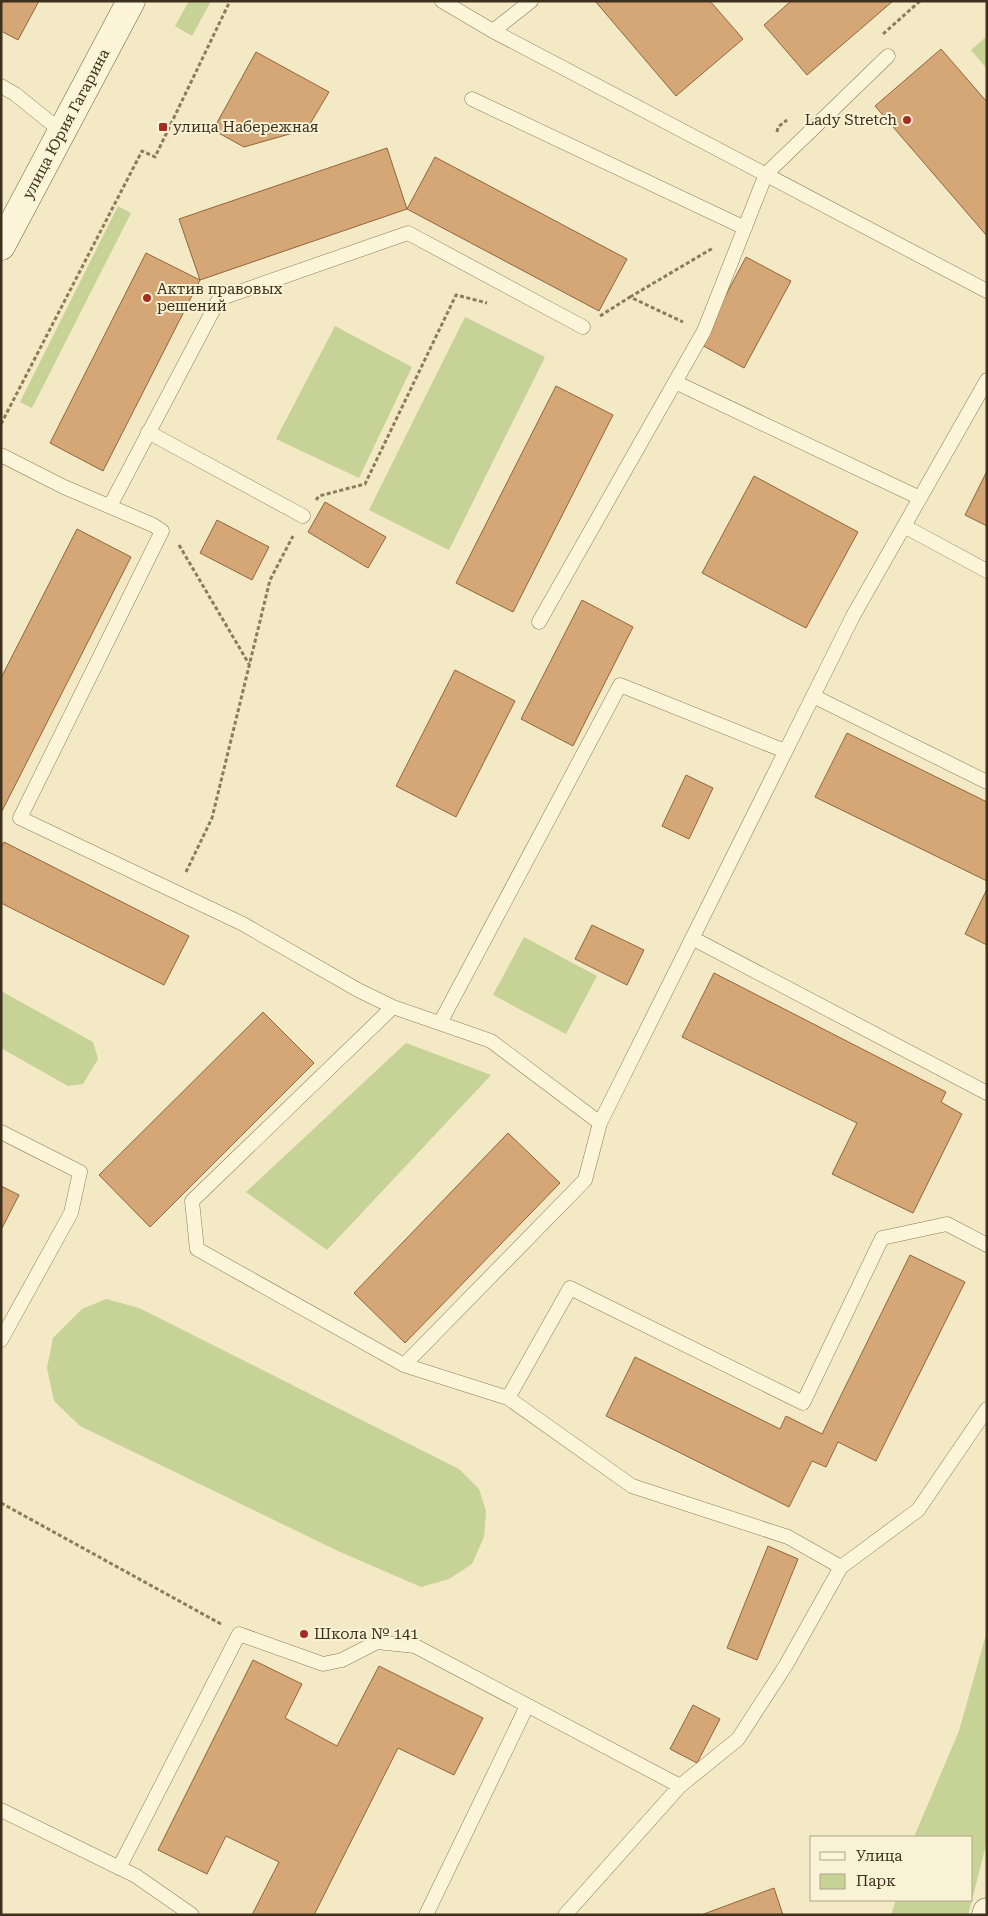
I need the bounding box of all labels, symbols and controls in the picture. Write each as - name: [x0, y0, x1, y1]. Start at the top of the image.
- street label: улица Юрия Гагарина: [19, 46, 113, 202]
- place label: Lady Stretch: [805, 111, 897, 129]
- marker: Lady Stretch: [901, 114, 913, 126]
- place label: улица Набережная: [173, 118, 318, 136]
- marker: улица Набережная: [157, 121, 169, 133]
- place label: Актив правовых решений: [157, 280, 283, 315]
- marker: Актив правовых решений: [141, 292, 153, 304]
- place label: Школа № 141: [314, 1625, 419, 1643]
- marker: Школа № 141: [298, 1628, 310, 1640]
- legend: [810, 1836, 973, 1901]
- text: Улица: [856, 1847, 902, 1865]
- text: Парк: [856, 1872, 896, 1890]

